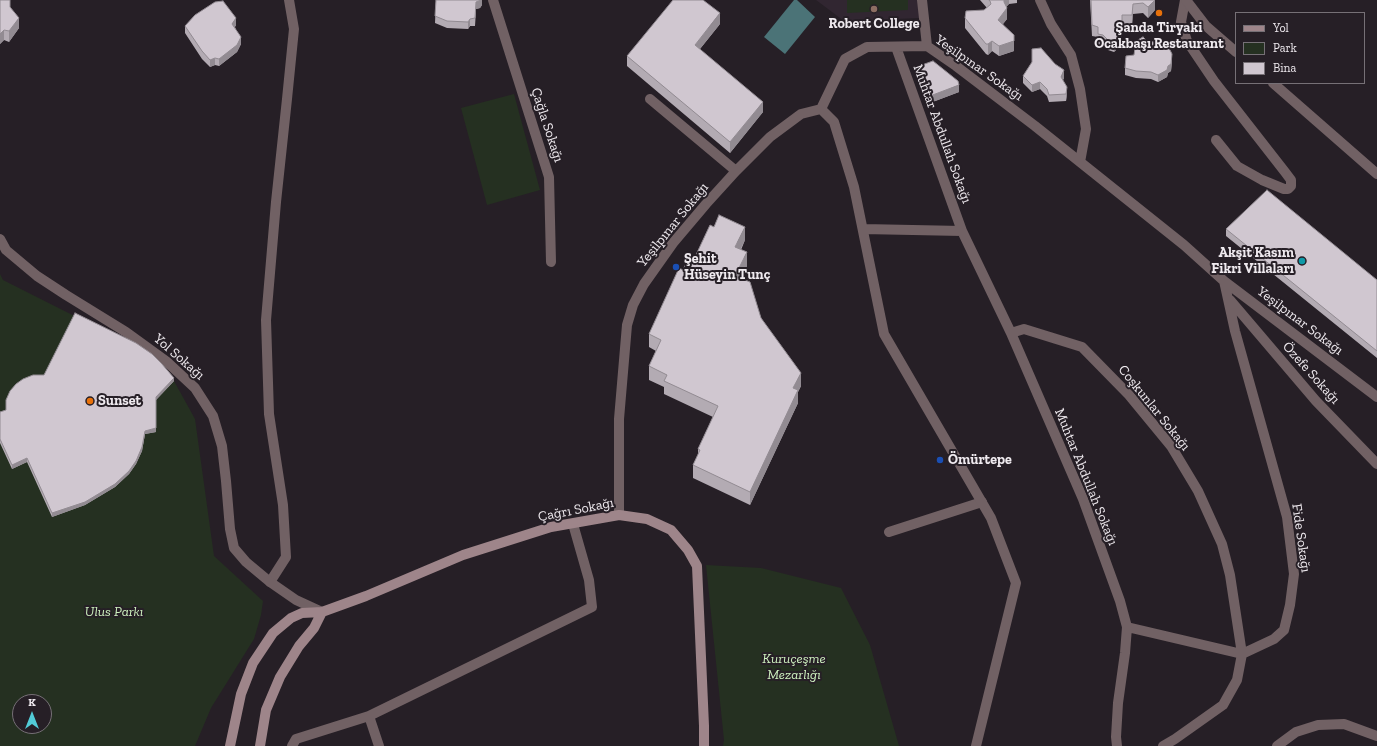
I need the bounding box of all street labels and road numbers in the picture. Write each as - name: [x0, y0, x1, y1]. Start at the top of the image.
- street label: Yeşilpınar Sokağı: [932, 31, 1026, 105]
- street label: Muhtar Abdullah Sokağı: [909, 62, 975, 206]
- street label: Çağla Sokağı: [527, 86, 567, 164]
- street label: Yeşilpınar Sokağı: [634, 179, 712, 271]
- street label: Yeşilpınar Sokağı: [1254, 283, 1346, 359]
- street label: Yol Sokağı: [150, 330, 208, 384]
- street label: Özefe Sokağı: [1279, 339, 1343, 407]
- street label: Coşkunlar Sokağı: [1114, 362, 1194, 454]
- street label: Muhtar Abdullah Sokağı: [1051, 406, 1121, 548]
- street label: Çağrı Sokağı: [537, 494, 615, 526]
- street label: Fide Sokağı: [1288, 502, 1314, 574]

